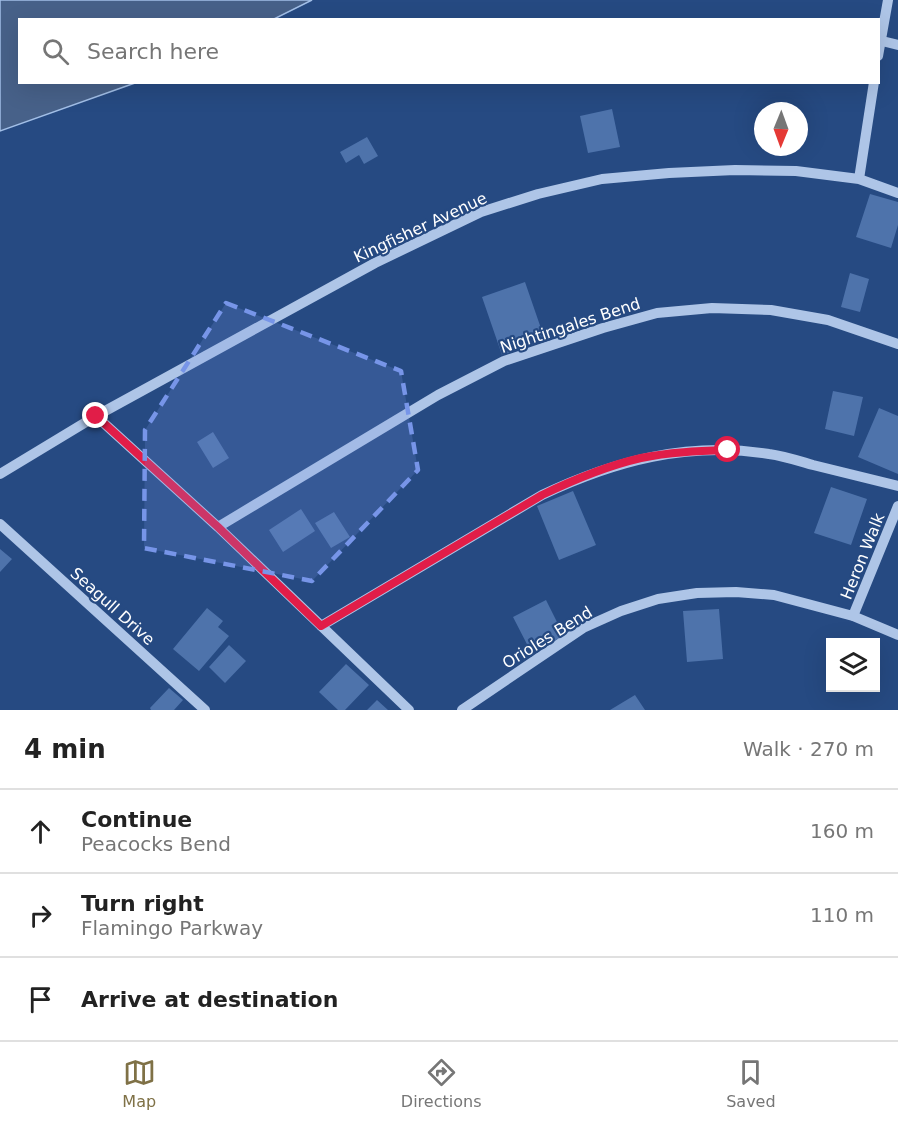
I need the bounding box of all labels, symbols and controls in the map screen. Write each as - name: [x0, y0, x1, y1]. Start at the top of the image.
- search box: [18, 18, 880, 84]
- icon: search: [39, 35, 72, 68]
- text: Search here: [87, 39, 219, 64]
- north arrow: [754, 102, 808, 156]
- street label: Kingfisher Avenue: [351, 188, 490, 267]
- street label: Nightingales Bend: [498, 294, 643, 357]
- route end: [82, 402, 108, 428]
- route start: [714, 436, 740, 462]
- street label: Heron Walk: [837, 510, 889, 602]
- street label: Seagull Drive: [67, 564, 159, 649]
- street label: Orioles Bend: [499, 602, 596, 673]
- map controls: [826, 638, 880, 692]
- button: layers: [826, 638, 880, 692]
- text: 4 min: [24, 734, 106, 764]
- text: Walk · 270 m: [743, 737, 874, 761]
- text: Continue: [81, 807, 192, 832]
- icon: ahead: [24, 815, 57, 848]
- text: 160 m: [810, 819, 874, 843]
- text: Peacocks Bend: [81, 832, 231, 856]
- text: Turn right: [81, 891, 204, 916]
- icon: right: [24, 899, 57, 932]
- text: 110 m: [810, 903, 874, 927]
- text: Flamingo Parkway: [81, 916, 263, 940]
- icon: arrive: [24, 983, 57, 1016]
- text: Arrive at destination: [81, 987, 338, 1012]
- tab: Map: [122, 1056, 156, 1111]
- tab: Directions: [401, 1056, 481, 1111]
- tab: Saved: [726, 1056, 776, 1111]

